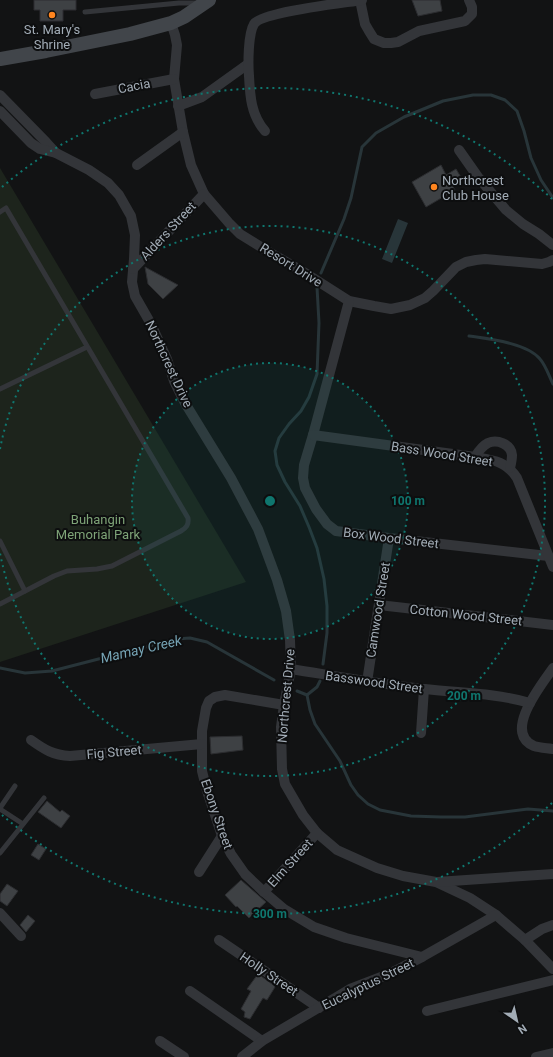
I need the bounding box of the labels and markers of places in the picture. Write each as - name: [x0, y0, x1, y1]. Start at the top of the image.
- marker: St. Mary's Shrine: [47, 10, 57, 20]
- place label: St. Mary's Shrine: [24, 22, 80, 52]
- place label: Northcrest Club House: [442, 173, 509, 203]
- marker: Northcrest Club House: [429, 182, 439, 192]
- centre of rings: [263, 494, 277, 508]

